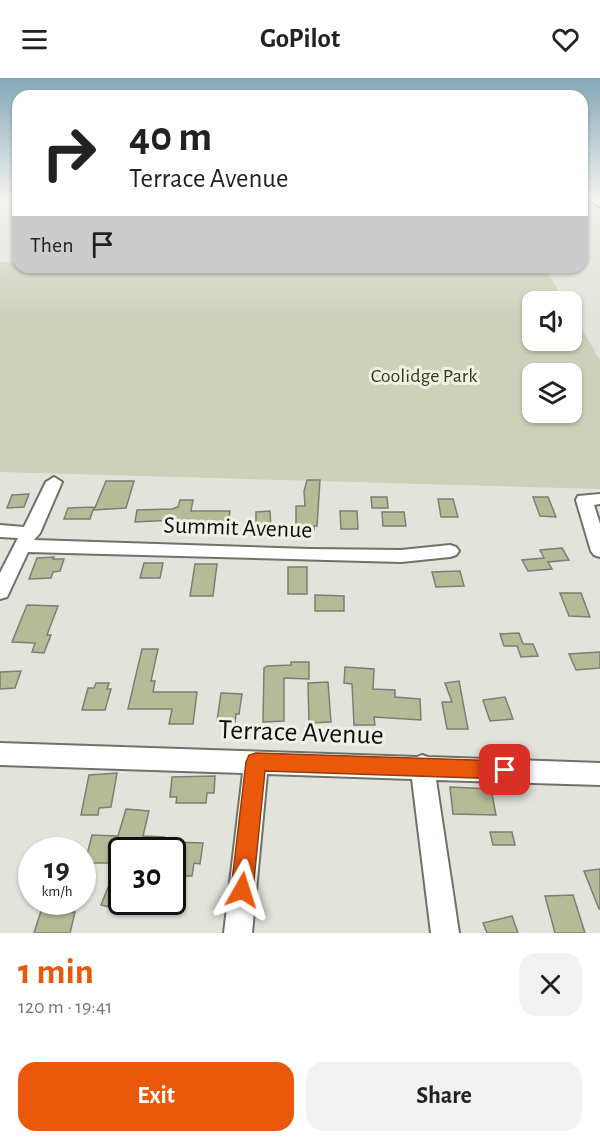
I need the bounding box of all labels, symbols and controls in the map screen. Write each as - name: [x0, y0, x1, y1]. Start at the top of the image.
- icon: menu: [18, 23, 51, 56]
- icon: heart: [549, 23, 582, 56]
- text: GoPilot: [260, 25, 340, 52]
- icon: right: [30, 114, 108, 192]
- text: 40 m: [129, 116, 212, 158]
- text: Terrace Avenue: [129, 165, 289, 192]
- icon: arrive: [86, 228, 119, 261]
- text: Then: [30, 234, 74, 256]
- map controls: [522, 291, 582, 423]
- button: sound: [522, 291, 582, 351]
- button: layers: [522, 363, 582, 423]
- park label: Coolidge Park: [371, 366, 477, 386]
- street label: Summit Avenue: [163, 513, 313, 543]
- street label: Terrace Avenue: [218, 716, 384, 750]
- pin: [479, 744, 530, 795]
- icon: arrive: [488, 753, 521, 786]
- speed limit sign: 30: [108, 837, 186, 915]
- text: 19: [44, 854, 70, 884]
- position arrow: [210, 858, 274, 922]
- text: km/h: [42, 884, 72, 899]
- button: close: [519, 953, 582, 1016]
- text: 1 min: [18, 954, 94, 990]
- text: 120 m · 19:41: [18, 997, 112, 1017]
- button: Exit: [18, 1062, 294, 1131]
- button: Share: [306, 1062, 582, 1131]

